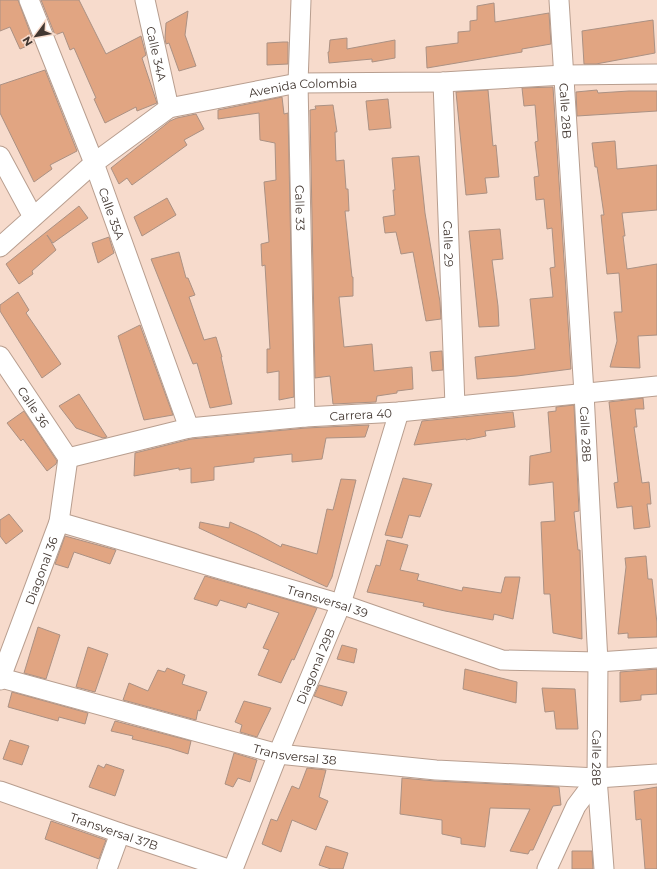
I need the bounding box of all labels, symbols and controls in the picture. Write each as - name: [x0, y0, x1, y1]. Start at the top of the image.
- north arrow: [16, 16, 56, 56]
- street label: Calle 34A: [144, 25, 170, 83]
- text: N: [19, 34, 36, 49]
- street label: Avenida Colombia: [247, 75, 357, 100]
- street label: Calle 28B: [557, 82, 575, 139]
- street label: Calle 35A: [96, 185, 128, 242]
- street label: Calle 33: [293, 185, 309, 231]
- street label: Calle 29: [441, 220, 457, 267]
- street label: Calle 36: [15, 383, 53, 430]
- street label: Carrera 40: [329, 405, 392, 423]
- street label: Calle 28B: [577, 406, 595, 462]
- street label: Diagonal 36: [21, 534, 60, 607]
- street label: Transversal 39: [286, 581, 370, 620]
- street label: Diagonal 29B: [292, 626, 338, 706]
- street label: Calle 28B: [589, 730, 605, 786]
- street label: Transversal 38: [252, 740, 338, 767]
- street label: Transversal 37B: [68, 809, 160, 853]

